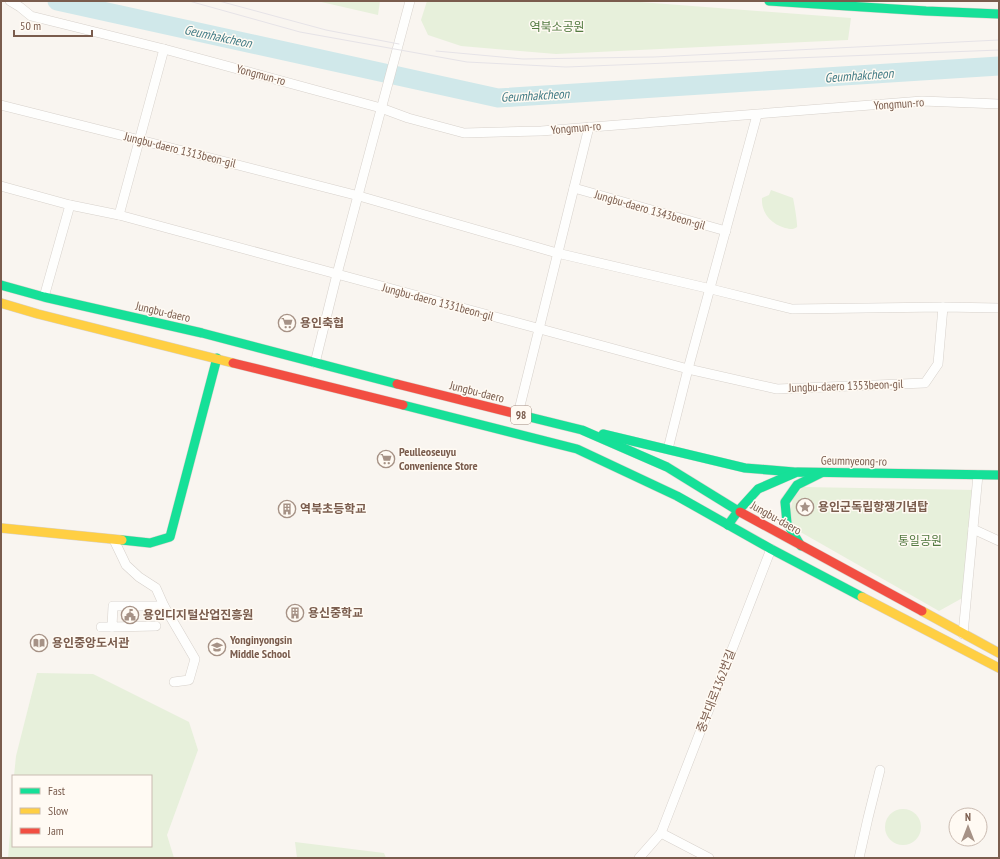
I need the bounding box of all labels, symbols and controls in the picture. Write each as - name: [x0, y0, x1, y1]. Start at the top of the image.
- scale bar: [14, 12, 92, 38]
- text: 50 m: [20, 18, 41, 33]
- park label: 역북소공원: [529, 19, 585, 34]
- water label: Geumhakcheon: [183, 21, 254, 52]
- street label: Yongmun-ro: [235, 61, 287, 88]
- water label: Geumhakcheon: [824, 65, 895, 86]
- water label: Geumhakcheon: [500, 85, 571, 106]
- street label: Yongmun-ro: [873, 94, 925, 113]
- street label: Yongmun-ro: [550, 118, 602, 137]
- street label: Jungbu-daero 1313beon-gil: [122, 128, 238, 171]
- street label: Jungbu-daero 1343beon-gil: [592, 186, 707, 233]
- street label: Jungbu-daero 1331beon-gil: [380, 279, 496, 324]
- street label: Jungbu-daero: [133, 298, 192, 325]
- supermarket icon: 용인축협: [277, 313, 297, 333]
- place label: 용인축협: [300, 315, 344, 330]
- street label: Jungbu-daero 1353beon-gil: [787, 376, 904, 395]
- street label: Jungbu-daero: [447, 377, 506, 406]
- road number: 98: [511, 406, 531, 424]
- place label: Peulleoseuyu Convenience Store: [399, 444, 478, 473]
- supermarket icon: Peulleoseuyu Convenience Store: [376, 449, 396, 469]
- street label: Geumnyeong-ro: [821, 452, 887, 469]
- street label: Jungbu-daero: [747, 497, 804, 538]
- place icon: 용인군독립항쟁기념탑: [795, 497, 815, 517]
- building icon: 역북초등학교: [277, 499, 297, 519]
- place label: 용인군독립항쟁기념탑: [818, 499, 928, 514]
- place label: 역북초등학교: [300, 501, 366, 516]
- park label: 통일공원: [898, 533, 942, 548]
- building icon: 용신중학교: [285, 603, 305, 623]
- public building icon: 용인디지털산업진흥원: [120, 605, 140, 625]
- place label: 용신중학교: [308, 605, 363, 620]
- place label: 용인디지털산업진흥원: [143, 607, 253, 622]
- place label: Yonginyongsin Middle School: [229, 632, 292, 661]
- library icon: 용인중앙도서관: [29, 633, 49, 653]
- place label: 용인중앙도서관: [52, 635, 129, 650]
- school or university icon: Yonginyongsin Middle School: [207, 637, 227, 657]
- street label: 중부대로1362번길: [693, 647, 738, 735]
- legend: [12, 775, 152, 847]
- text: Fast: [48, 783, 66, 798]
- text: Slow: [48, 803, 69, 818]
- north arrow: [948, 807, 988, 847]
- text: N: [965, 810, 971, 824]
- text: Jam: [47, 823, 64, 838]

